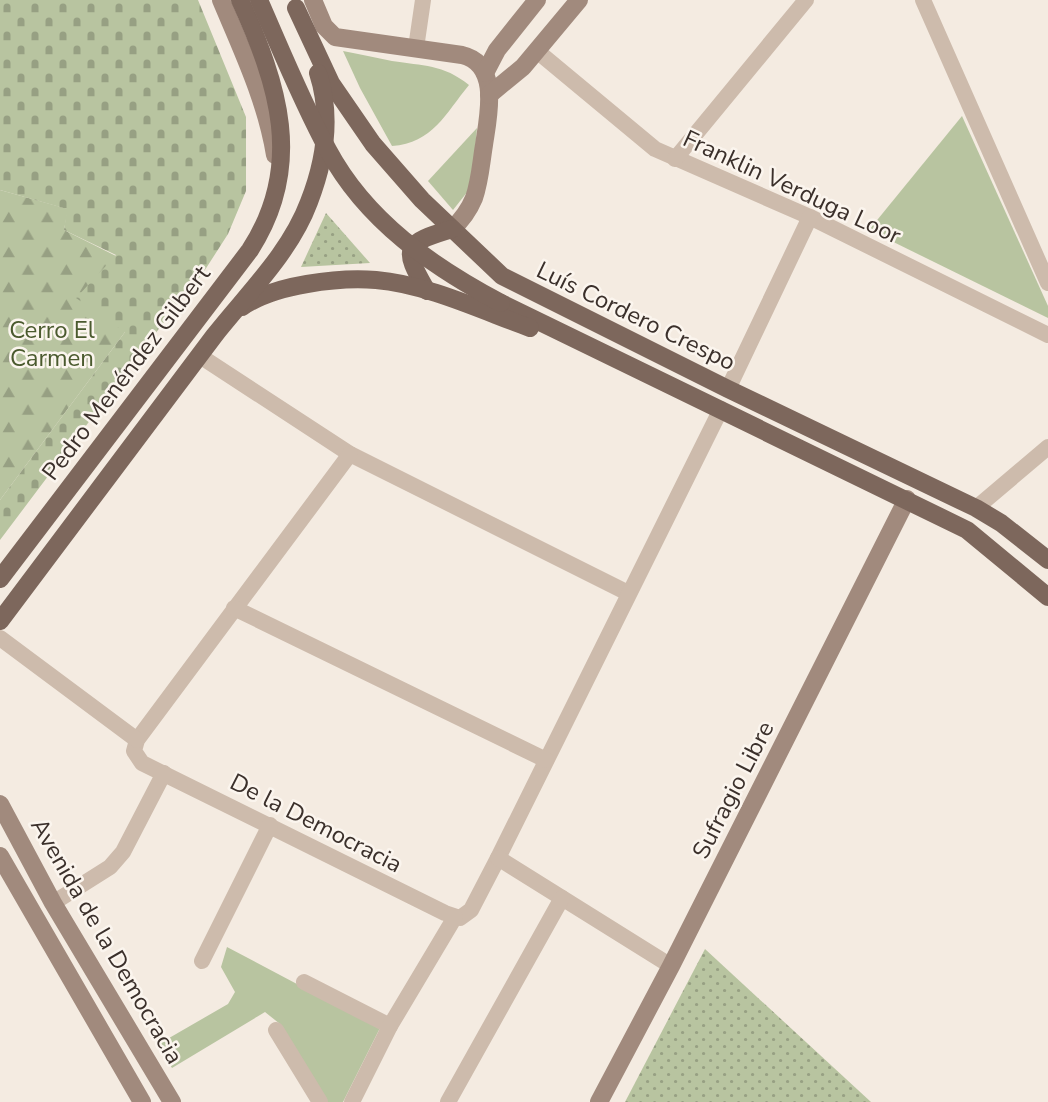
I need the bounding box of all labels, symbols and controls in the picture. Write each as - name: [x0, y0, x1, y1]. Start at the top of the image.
- street label: Franklin Verduga Loor: [678, 122, 907, 252]
- street label: Luís Cordero Crespo: [531, 254, 741, 378]
- street label: Pedro Menéndez Gilbert: [35, 259, 218, 487]
- park label: Cerro El Carmen: [9, 314, 95, 374]
- street label: Sufragio Libre: [685, 716, 781, 864]
- street label: De la Democracia: [225, 766, 407, 880]
- street label: Avenida de la Democracia: [23, 812, 191, 1070]

